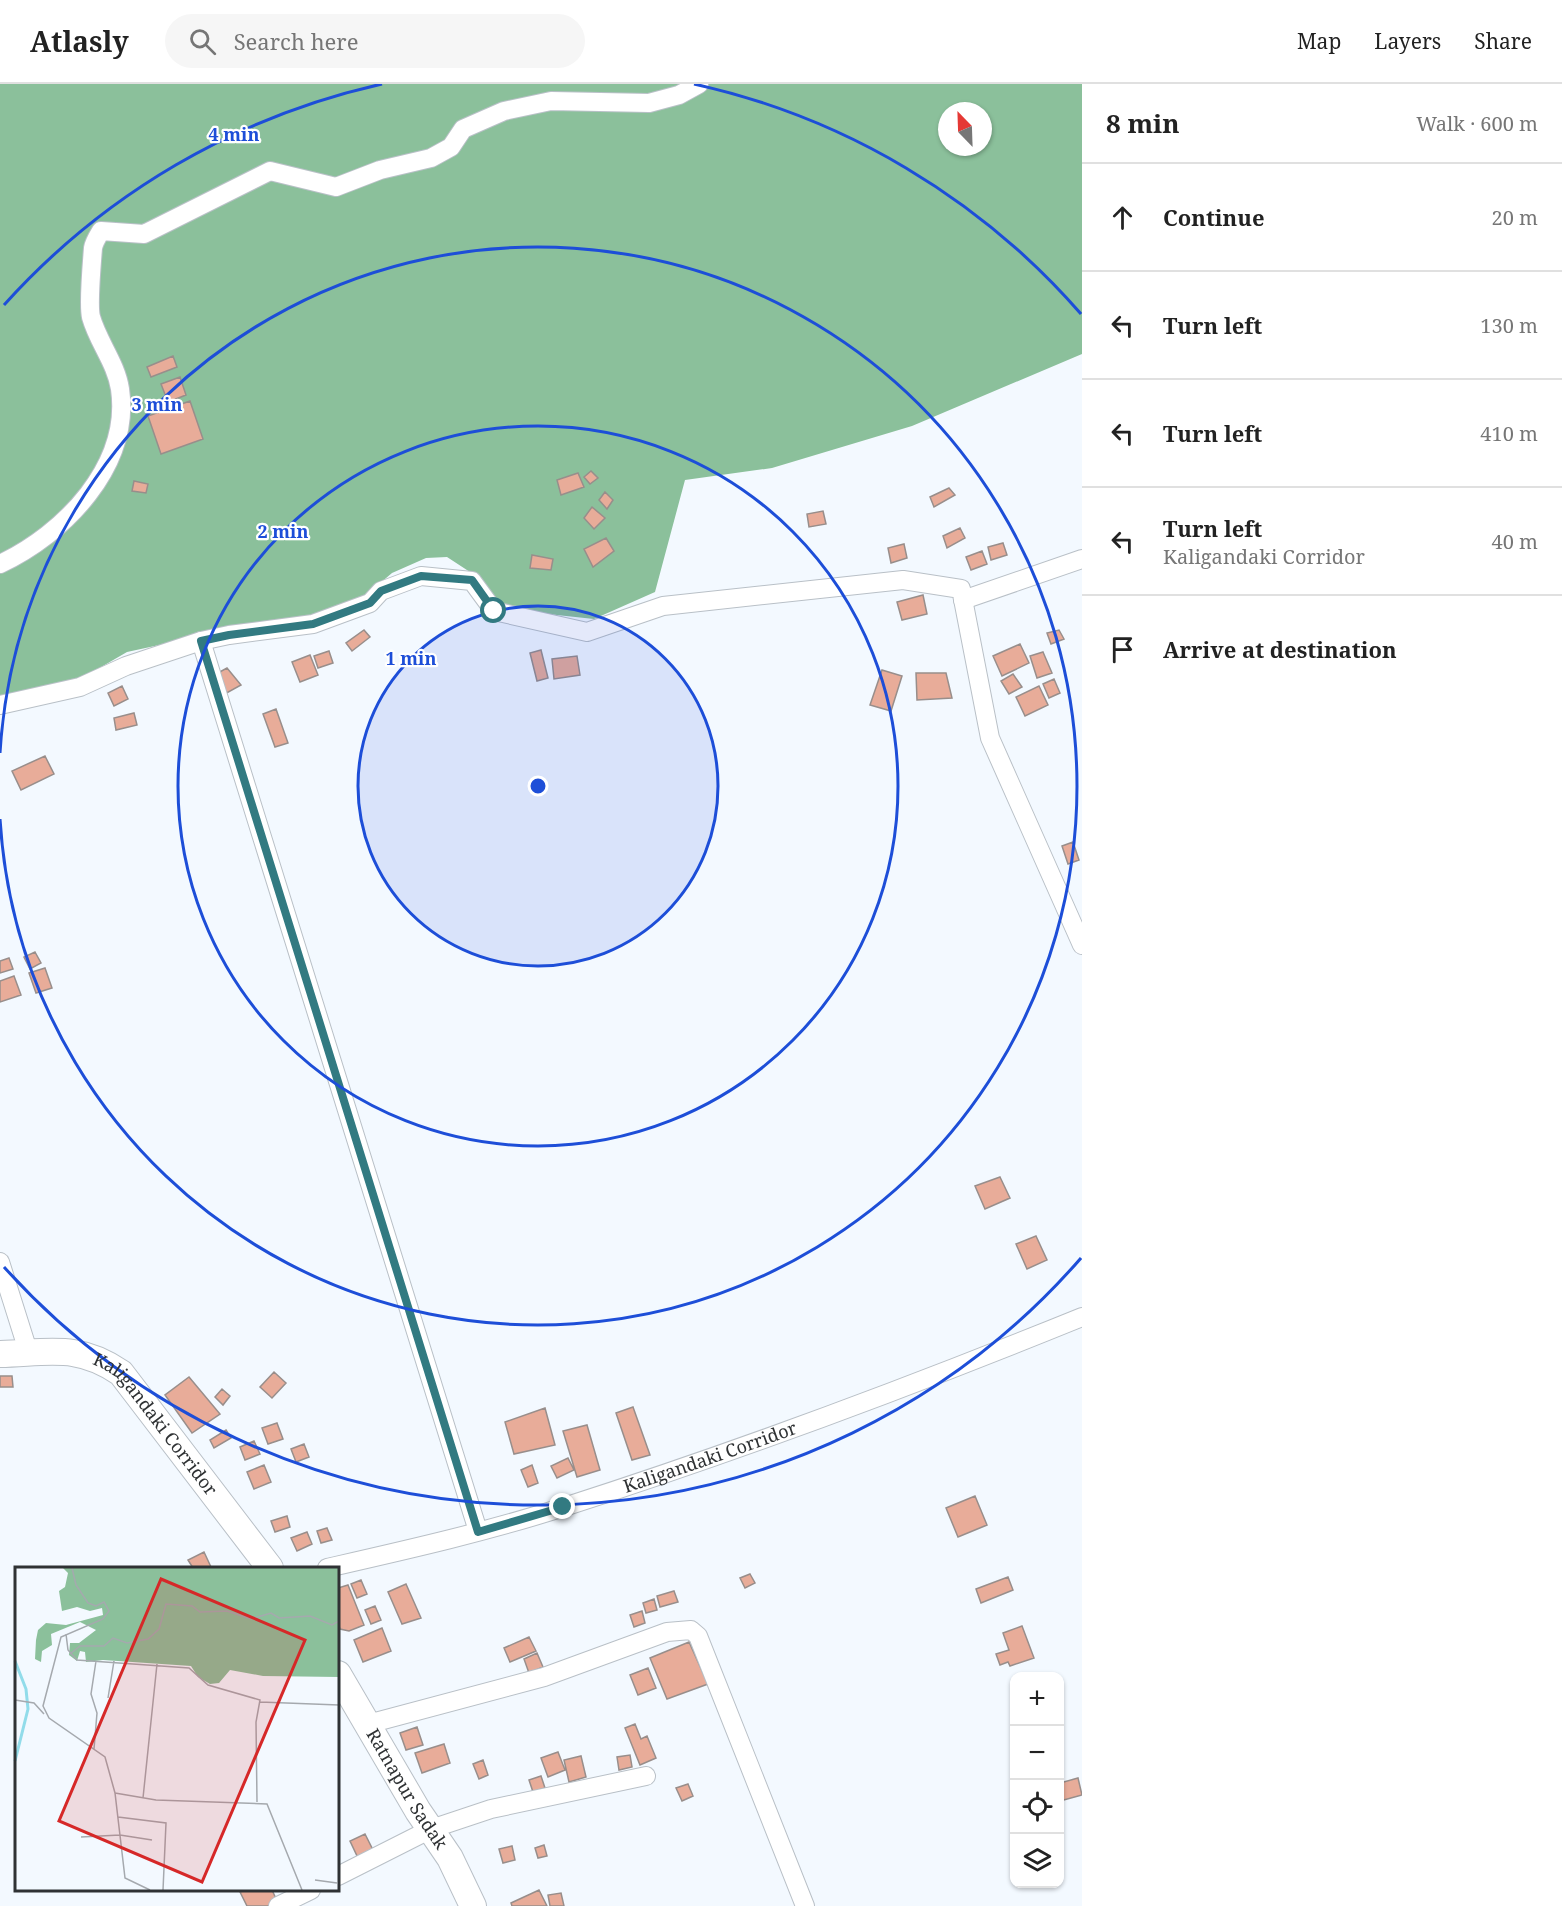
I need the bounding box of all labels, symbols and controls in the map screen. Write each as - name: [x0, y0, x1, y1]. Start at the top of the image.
- search box: [165, 14, 585, 68]
- text: Atlasly: [30, 22, 129, 60]
- icon: search: [186, 25, 219, 58]
- text: Search here: [234, 26, 359, 56]
- text: Map: [1297, 27, 1341, 55]
- text: Layers: [1374, 27, 1441, 55]
- text: Share: [1474, 27, 1532, 55]
- north arrow: [938, 102, 992, 156]
- text: 8 min: [1106, 105, 1180, 141]
- text: Walk · 600 m: [1416, 110, 1538, 137]
- text: 4 min: [209, 122, 259, 146]
- icon: ahead: [1106, 201, 1139, 234]
- text: Continue: [1163, 202, 1265, 232]
- text: 20 m: [1492, 204, 1538, 231]
- icon: left: [1106, 309, 1139, 342]
- text: Turn left: [1163, 310, 1262, 340]
- text: 130 m: [1480, 312, 1538, 339]
- text: 3 min: [132, 392, 182, 416]
- icon: left: [1106, 417, 1139, 450]
- text: Turn left: [1163, 418, 1262, 448]
- text: 410 m: [1480, 420, 1538, 447]
- text: Turn left: [1163, 513, 1262, 543]
- text: 2 min: [258, 519, 308, 543]
- icon: left: [1106, 525, 1139, 558]
- text: 40 m: [1492, 528, 1538, 555]
- text: Kaligandaki Corridor: [1163, 543, 1365, 570]
- route start: [480, 597, 506, 623]
- icon: arrive: [1106, 633, 1139, 666]
- text: Arrive at destination: [1163, 634, 1397, 664]
- text: 1 min: [386, 646, 436, 670]
- centre of rings: [528, 776, 548, 796]
- street label: Kaligandaki Corridor: [90, 1346, 224, 1500]
- street label: Kaligandaki Corridor: [620, 1415, 800, 1498]
- route end: [549, 1493, 575, 1519]
- inset map: [15, 1567, 339, 1891]
- map controls: [1010, 1672, 1064, 1888]
- button: +: [1010, 1672, 1064, 1726]
- street label: Ratnapur Sadak: [361, 1724, 454, 1854]
- button: −: [1010, 1726, 1064, 1780]
- button: locate: [1010, 1780, 1064, 1834]
- button: layers: [1010, 1834, 1064, 1888]

